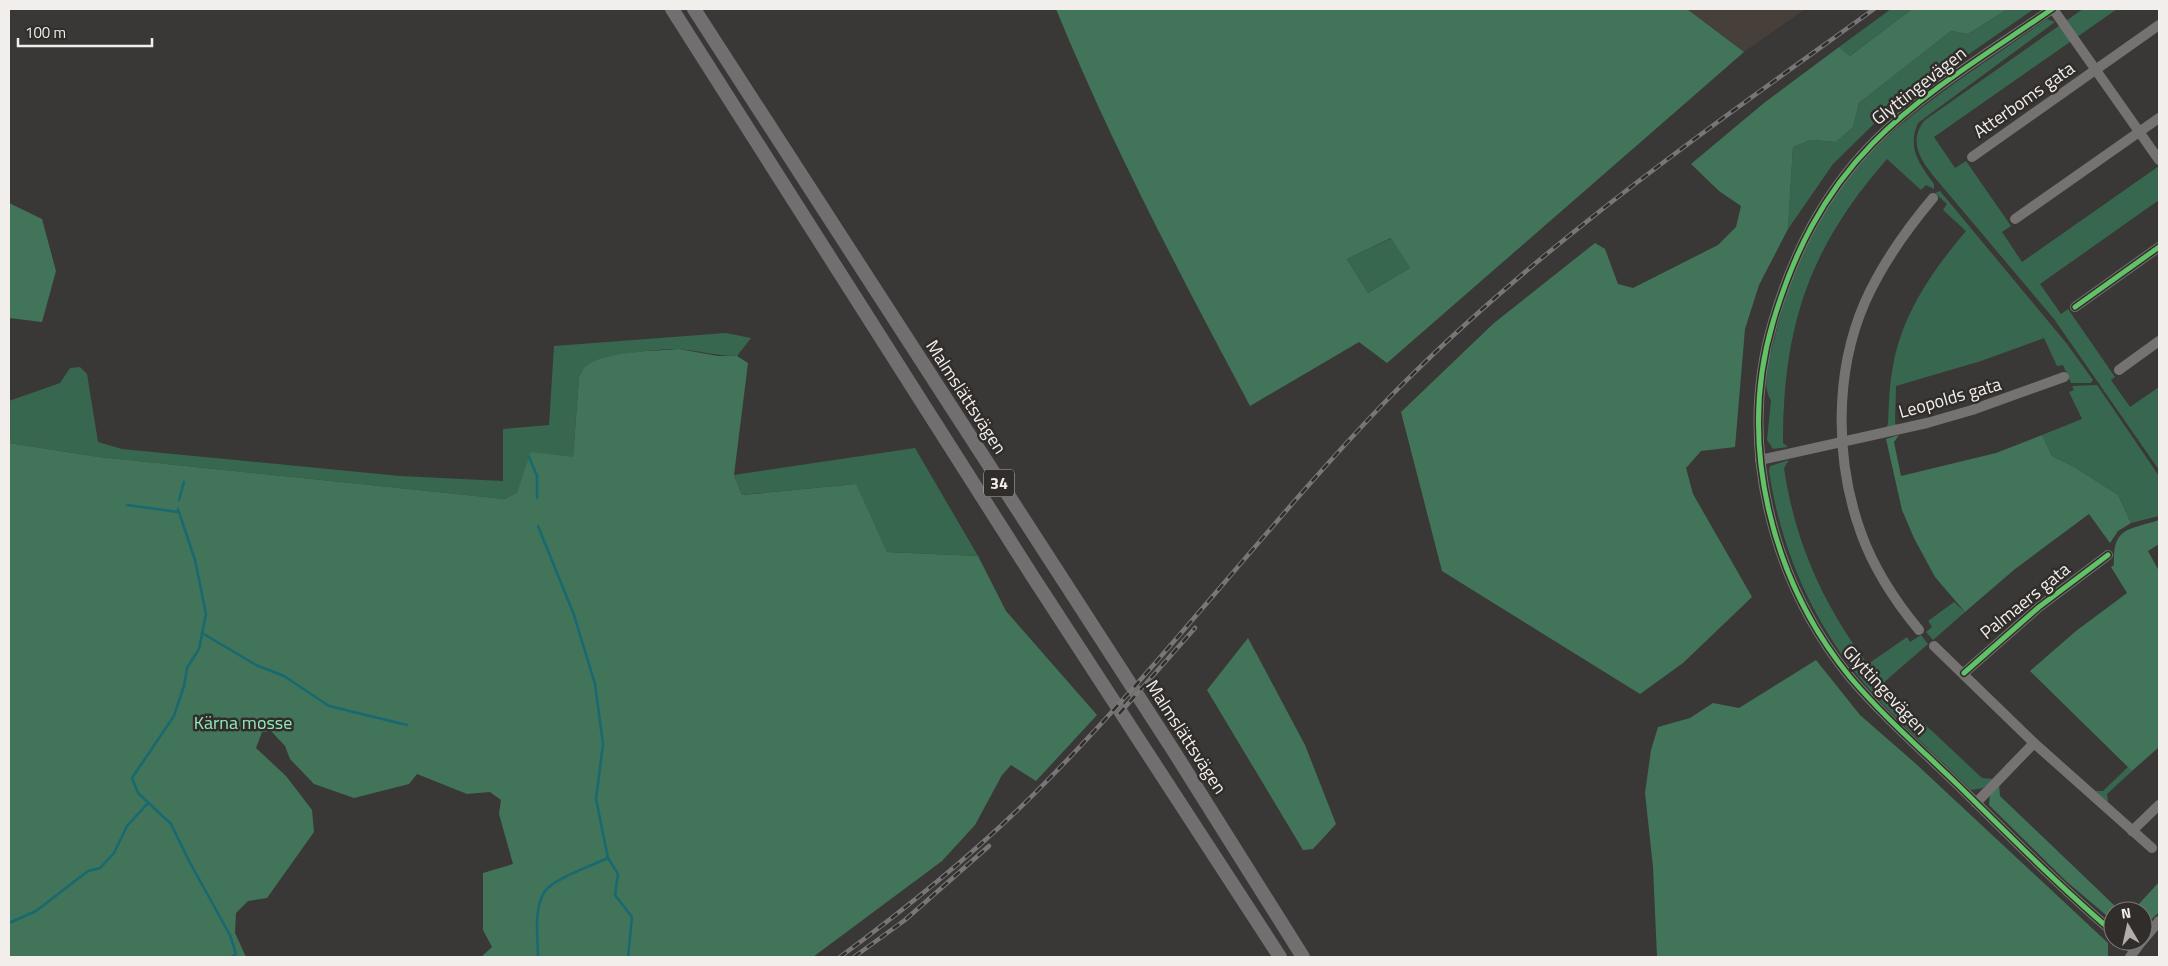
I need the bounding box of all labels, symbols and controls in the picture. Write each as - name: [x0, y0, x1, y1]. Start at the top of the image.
- scale bar: [18, 15, 151, 47]
- text: 100 m: [25, 21, 66, 44]
- street label: Glyttingevägen: [1865, 40, 1972, 131]
- street label: Atterboms gata: [1967, 55, 2080, 145]
- street label: Malmslättsvägen: [919, 334, 1014, 459]
- street label: Leopolds gata: [1895, 370, 2004, 425]
- road number: 34: [984, 469, 1014, 496]
- street label: Palmaers gata: [1974, 556, 2076, 645]
- street label: Glyttingevägen: [1837, 639, 1934, 741]
- street label: Malmslättsvägen: [1139, 674, 1234, 799]
- park label: Kärna mosse: [194, 709, 292, 736]
- north arrow: [2103, 901, 2153, 951]
- text: N: [2119, 902, 2132, 924]

